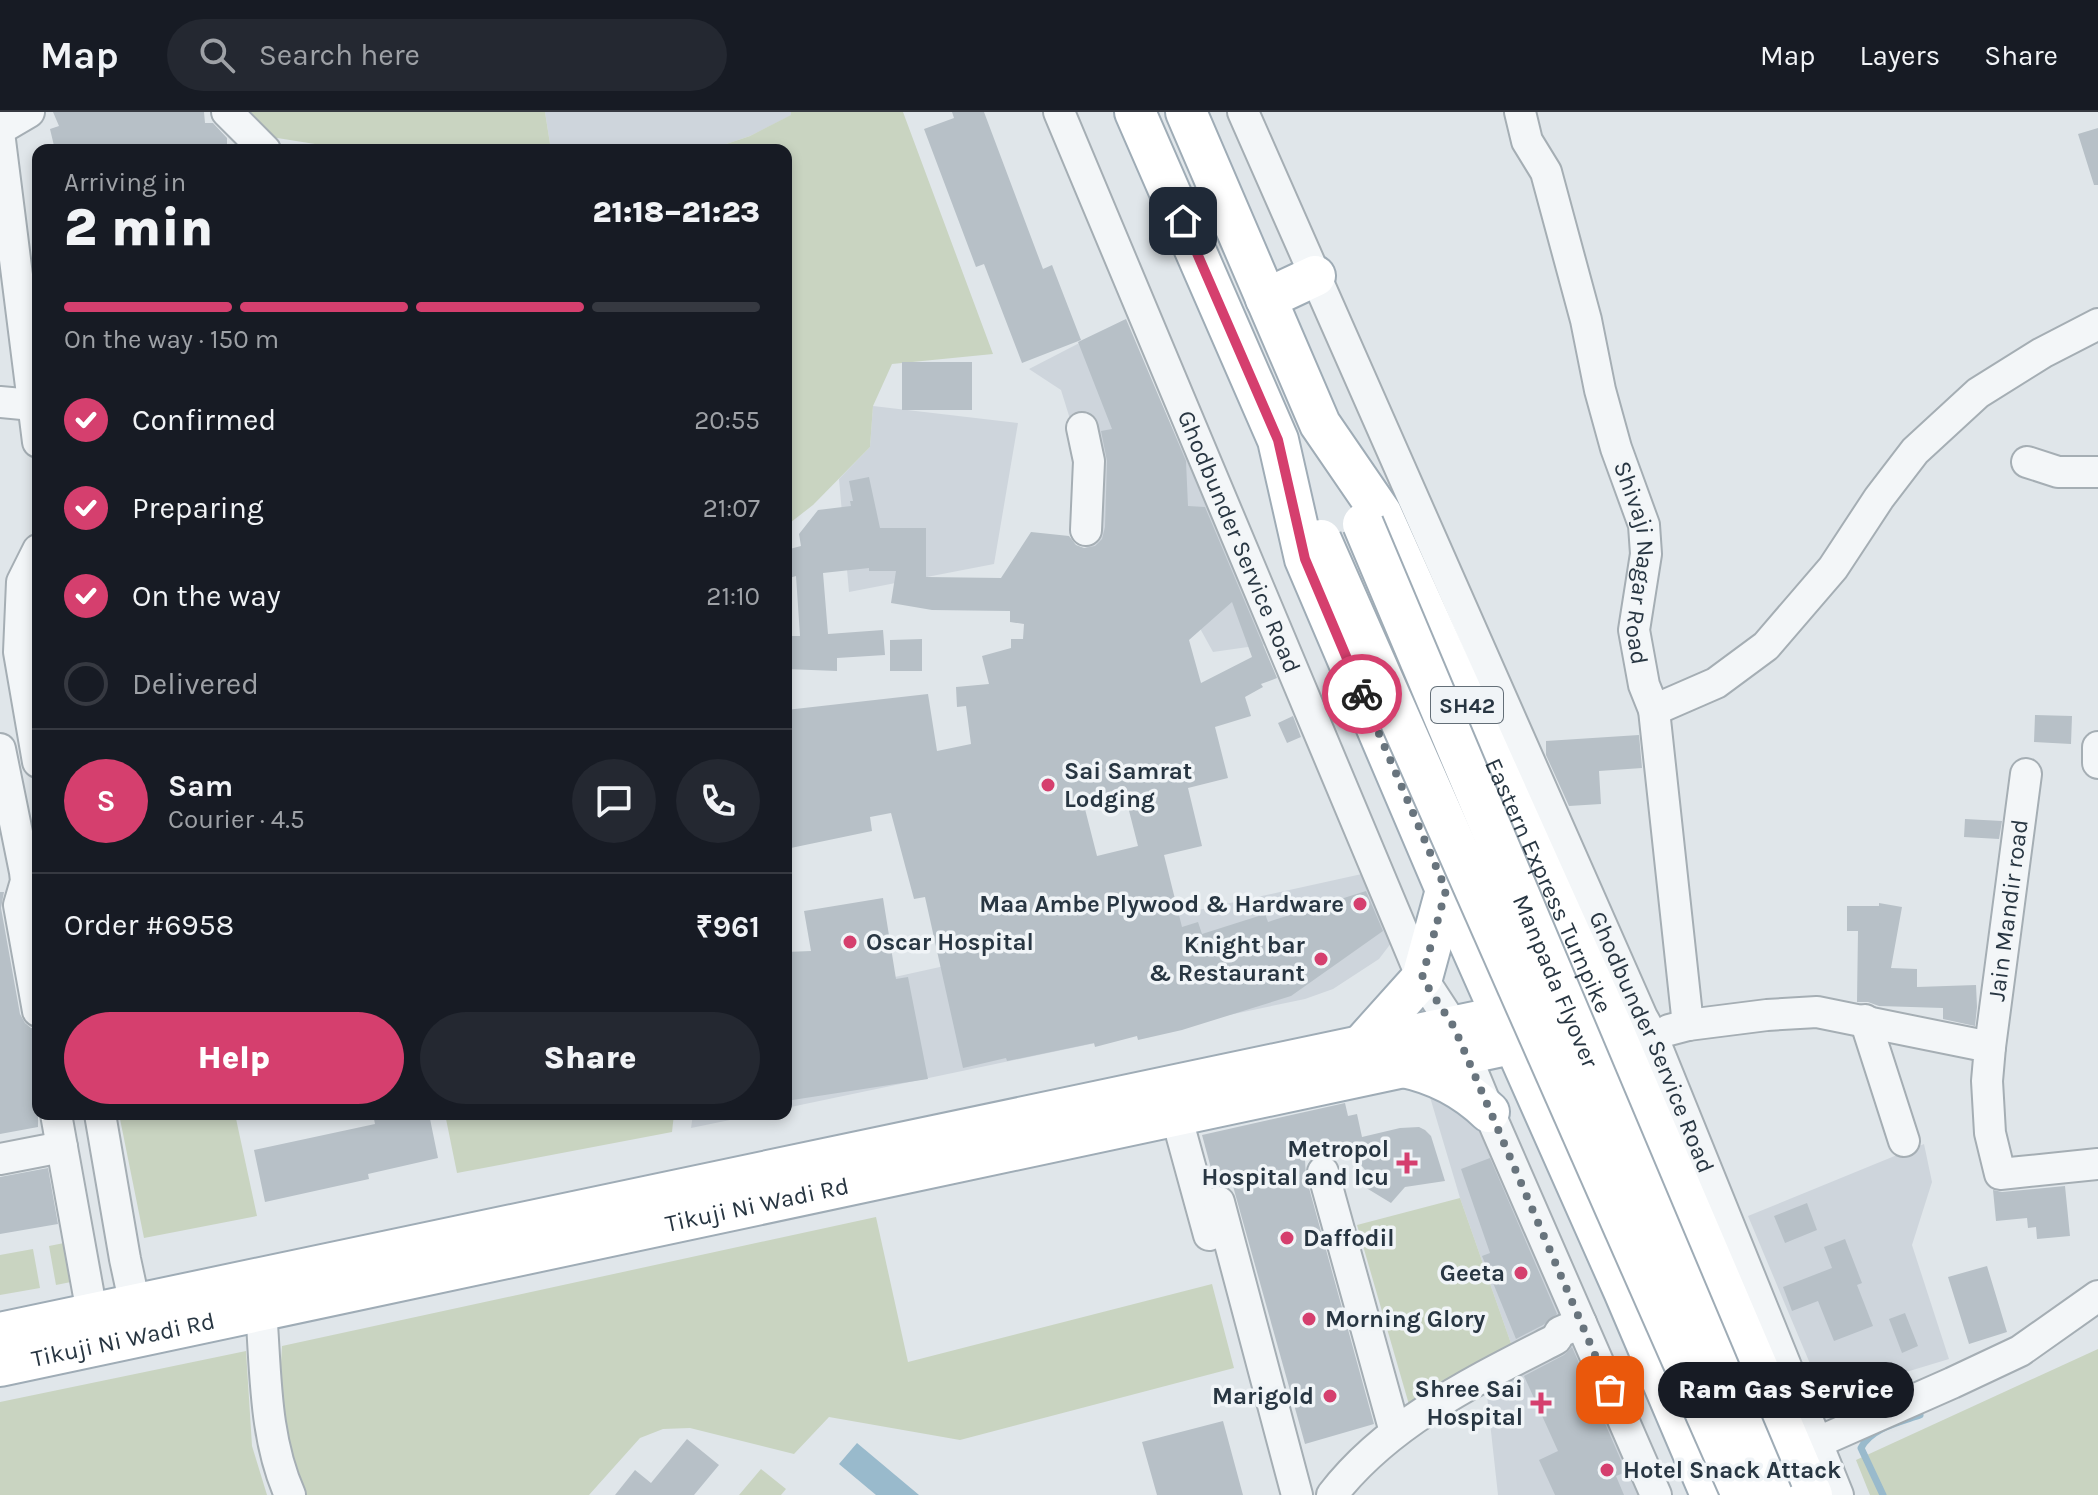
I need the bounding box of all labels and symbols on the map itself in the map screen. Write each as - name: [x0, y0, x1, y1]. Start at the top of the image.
- pin: [1149, 187, 1217, 255]
- street label: Ghodbunder Service Road: [1172, 406, 1307, 677]
- street label: Shivaji Nagar Road: [1608, 457, 1660, 667]
- courier: [1322, 654, 1402, 734]
- road number: SH42: [1431, 687, 1503, 723]
- street label: Eastern Express Turnpike: [1479, 754, 1618, 1018]
- place label: Sai Samrat Lodging: [1064, 757, 1192, 813]
- marker: Sai Samrat Lodging: [1039, 776, 1057, 794]
- street label: Jain Mandir road: [1982, 817, 2034, 1003]
- place label: Maa Ambe Plywood & Hardware: [979, 890, 1344, 918]
- street label: Manpada Flyover: [1507, 890, 1605, 1072]
- marker: Maa Ambe Plywood & Hardware: [1351, 895, 1369, 913]
- street label: Ghodbunder Service Road: [1583, 907, 1720, 1177]
- place label: Oscar Hospital: [866, 928, 1034, 956]
- place label: Knight bar & Restaurant: [1149, 931, 1306, 987]
- marker: Oscar Hospital: [841, 933, 859, 951]
- marker: Knight bar & Restaurant: [1312, 950, 1330, 968]
- place label: Metropol Hospital and Icu: [1202, 1135, 1389, 1191]
- marker: Metropol Hospital and Icu: [1396, 1152, 1418, 1174]
- street label: Tikuji Ni Wadi Rd: [663, 1172, 851, 1238]
- place label: Daffodil: [1303, 1224, 1395, 1252]
- marker: Daffodil: [1278, 1229, 1296, 1247]
- place label: Geeta: [1440, 1259, 1505, 1287]
- marker: Geeta: [1512, 1264, 1530, 1282]
- place label: Morning Glory: [1325, 1305, 1485, 1333]
- street label: Tikuji Ni Wadi Rd: [29, 1307, 218, 1373]
- marker: Morning Glory: [1300, 1310, 1318, 1328]
- pin: [1576, 1356, 1644, 1424]
- callout: Ram Gas Service: [1658, 1362, 1914, 1418]
- place label: Shree Sai Hospital: [1415, 1375, 1523, 1431]
- place label: Marigold: [1212, 1382, 1314, 1410]
- marker: Marigold: [1321, 1387, 1339, 1405]
- marker: Shree Sai Hospital: [1530, 1392, 1552, 1414]
- place label: Hotel Snack Attack: [1623, 1456, 1841, 1484]
- marker: Hotel Snack Attack: [1598, 1461, 1616, 1479]

